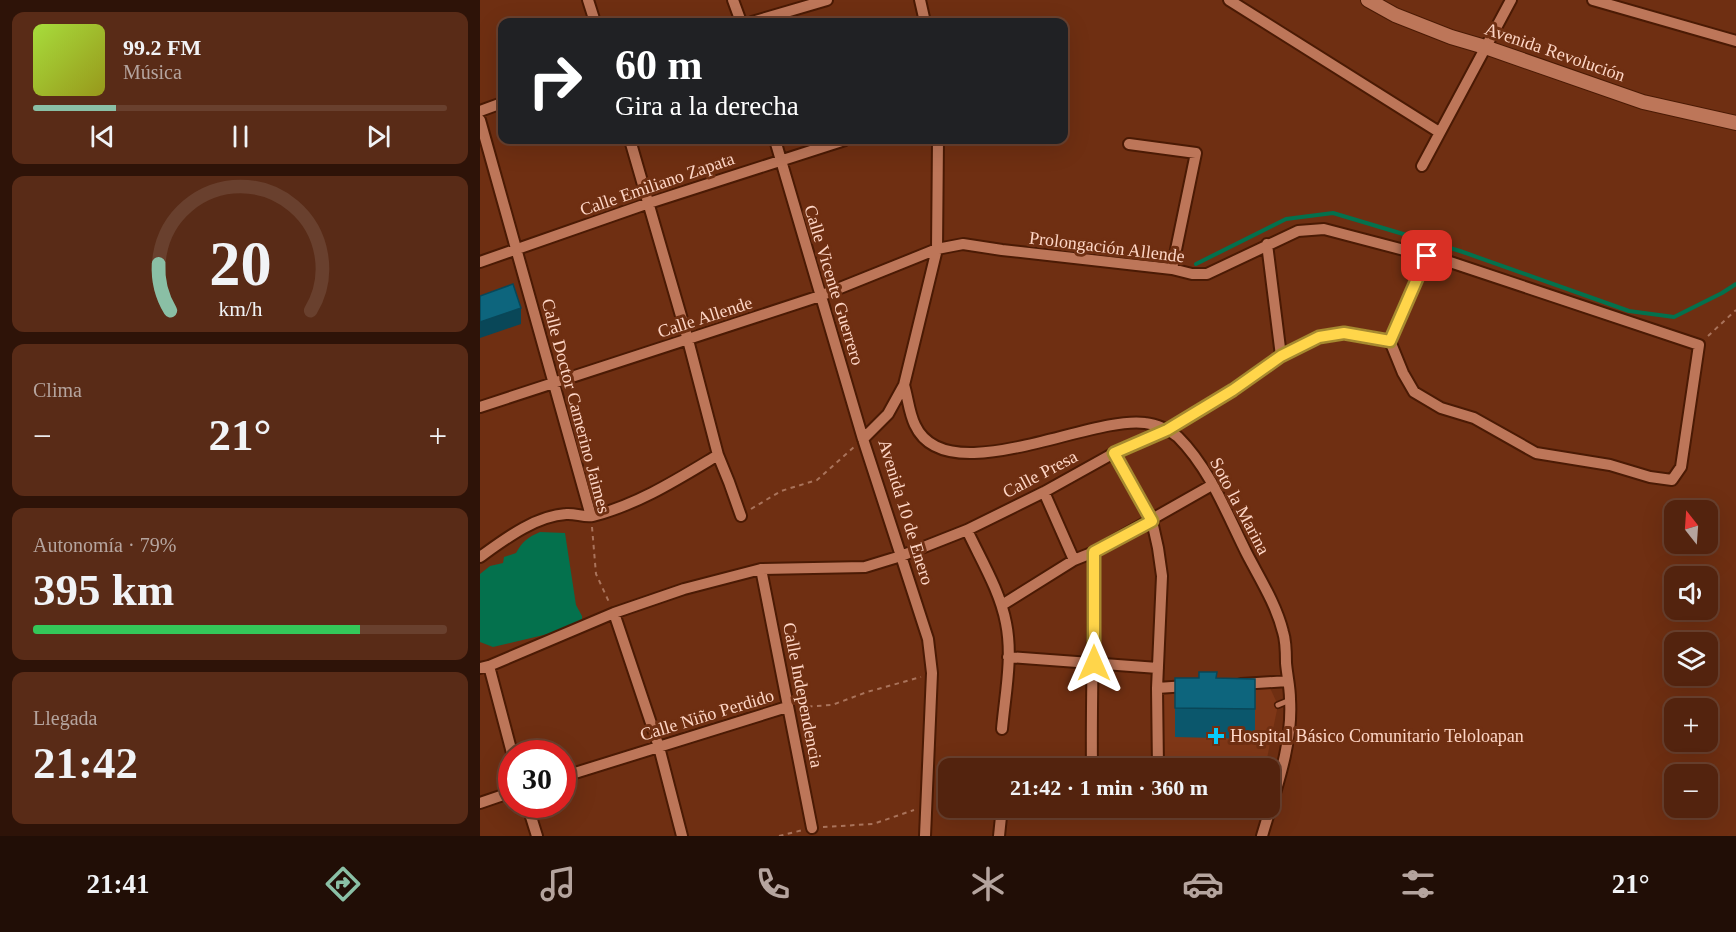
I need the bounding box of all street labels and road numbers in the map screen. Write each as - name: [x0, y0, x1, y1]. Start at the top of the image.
- street label: Avenida Revolución: [1482, 19, 1628, 85]
- street label: Calle Emiliano Zapata: [577, 148, 737, 220]
- street label: Calle Vicente Guerrero: [800, 202, 868, 368]
- street label: Prolongación Allende: [1028, 228, 1186, 266]
- street label: Calle Allende: [655, 292, 755, 342]
- street label: Calle Doctor Camerino Jaimes: [538, 296, 614, 516]
- street label: Avenida 10 de Enero: [874, 437, 938, 587]
- street label: Calle Presa: [999, 446, 1081, 502]
- street label: Soto la Marina: [1206, 454, 1274, 558]
- street label: Calle Independencia: [779, 621, 827, 769]
- street label: Calle Niño Perdido: [638, 685, 776, 745]

